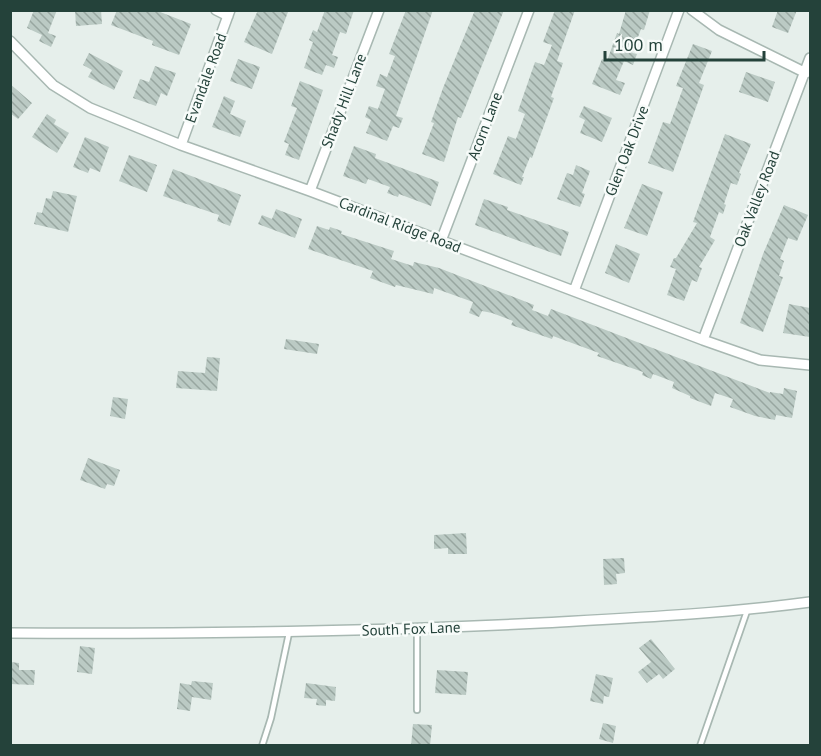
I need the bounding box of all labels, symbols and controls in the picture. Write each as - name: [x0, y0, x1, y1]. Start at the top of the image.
- scale bar: [605, 24, 764, 62]
- street label: Evandale Road: [180, 30, 231, 125]
- text: 100 m: [614, 33, 663, 56]
- street label: Shady Hill Lane: [317, 51, 370, 151]
- street label: Acorn Lane: [463, 89, 506, 162]
- street label: Glen Oak Drive: [601, 103, 653, 199]
- street label: Oak Valley Road: [729, 148, 784, 250]
- street label: Cardinal Ridge Road: [336, 192, 464, 257]
- street label: South Fox Lane: [361, 617, 461, 640]

